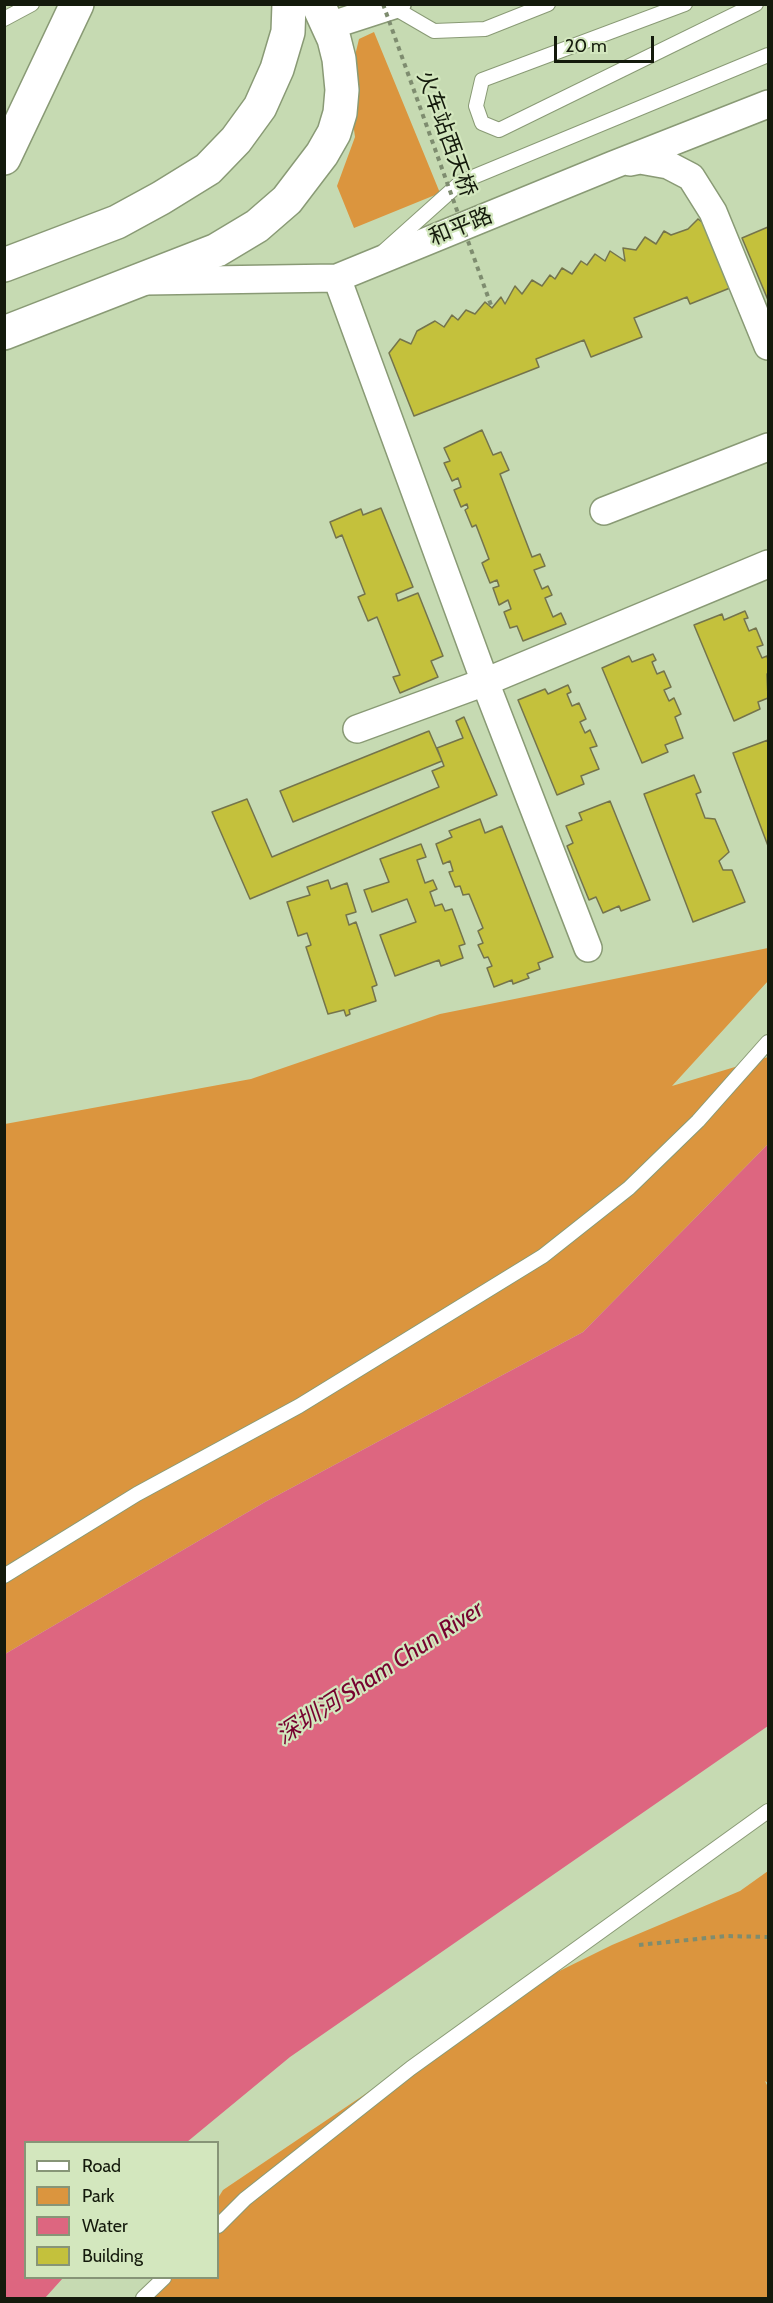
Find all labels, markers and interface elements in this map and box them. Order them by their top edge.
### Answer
scale bar [557,24,658,62]
text: 20 m [565,35,607,57]
street label: 火车站西天桥 [411,67,481,201]
street label: 和平路 [425,202,497,252]
water label: 深圳河 Sham Chun River [271,1595,489,1751]
legend [24,2141,219,2279]
text: Road [82,2155,121,2177]
text: Park [82,2185,114,2207]
text: Water [82,2215,128,2237]
text: Building [82,2245,143,2267]

